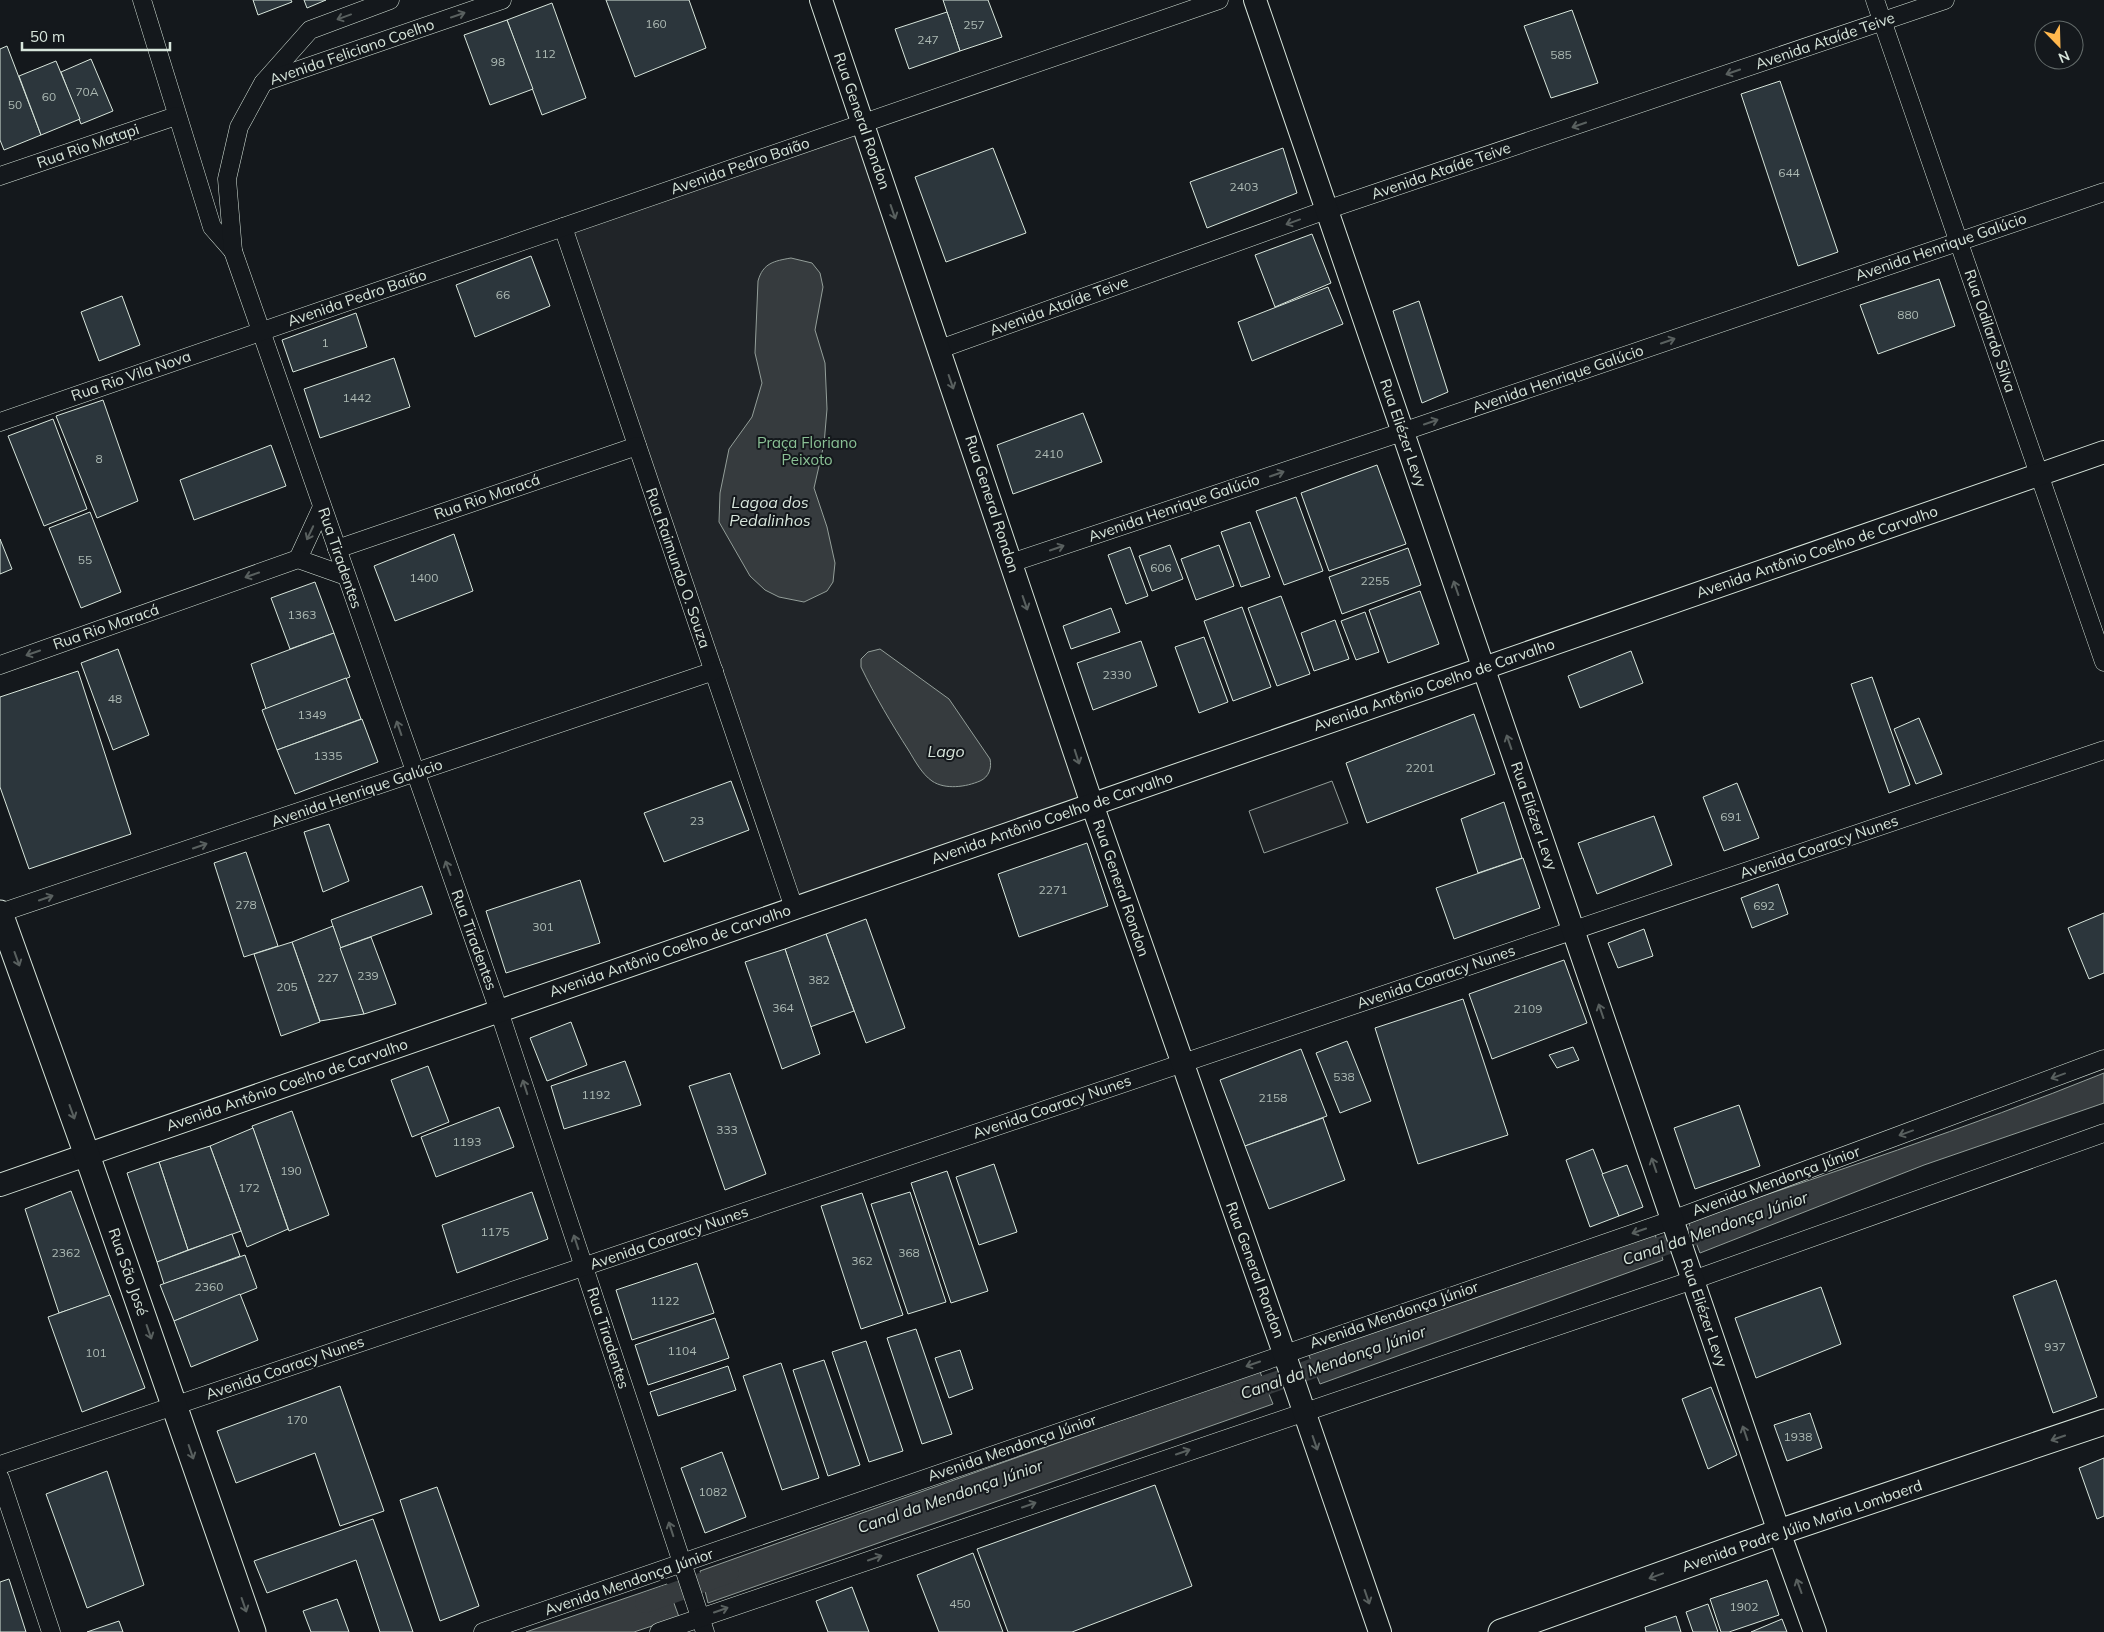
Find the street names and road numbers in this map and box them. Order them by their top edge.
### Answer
street label: Avenida Ataíde Teive [1753,8,1897,73]
street label: Avenida Feliciano Coelho [267,14,437,89]
street label: Rua General Rondon [830,50,895,192]
street label: Rua Rio Matapi [34,119,142,172]
street label: Avenida Pedro Baião [668,133,812,198]
street label: Avenida Ataíde Teive [1369,138,1513,203]
street label: Avenida Henrique Galúcio [1853,208,2029,285]
street label: Avenida Pedro Baião [285,265,429,330]
street label: Rua Odilardo Silva [1961,267,2020,395]
street label: Avenida Ataíde Teive [987,272,1131,339]
street label: Avenida Henrique Galúcio [1470,340,1646,417]
street label: Rua Rio Vila Nova [68,346,193,405]
street label: Rua Eliézer Levy [1376,376,1431,490]
street label: Rua General Rondon [961,433,1024,575]
street label: Rua Rio Maracá [431,469,542,524]
street label: Avenida Henrique Galúcio [1086,469,1262,546]
street label: Rua Raimundo O. Souza [642,485,715,651]
street label: Avenida Antônio Coelho de Carvalho [1694,501,1940,602]
street label: Rua Tiradentes [314,505,367,611]
street label: Rua Rio Maracá [50,599,161,654]
street label: Avenida Antônio Coelho de Carvalho [1311,634,1557,735]
street label: Avenida Henrique Galúcio [269,754,445,831]
street label: Rua Eliézer Levy [1507,759,1562,873]
street label: Avenida Antônio Coelho de Carvalho [929,767,1175,868]
street label: Avenida Coaracy Nunes [1737,810,1901,883]
street label: Rua General Rondon [1089,817,1154,959]
street label: Rua Tiradentes [447,887,501,993]
street label: Avenida Antônio Coelho de Carvalho [547,900,793,1001]
street label: Avenida Coaracy Nunes [1354,940,1518,1013]
street label: Avenida Antônio Coelho de Carvalho [164,1034,410,1135]
street label: Avenida Coaracy Nunes [970,1070,1134,1143]
street label: Avenida Mendonça Júnior [1689,1141,1863,1220]
street label: Rua General Rondon [1222,1199,1289,1341]
street label: Avenida Coaracy Nunes [587,1201,751,1274]
street label: Rua São José [105,1225,152,1318]
street label: Rua Eliézer Levy [1677,1256,1732,1370]
street label: Avenida Mendonça Júnior [1307,1276,1481,1352]
street label: Rua Tiradentes [583,1285,634,1391]
street label: Avenida Coaracy Nunes [203,1331,367,1404]
street label: Avenida Mendonça Júnior [925,1409,1099,1485]
street label: Avenida Padre Júlio Maria Lombaerd [1679,1475,1925,1576]
street label: Avenida Mendonça Júnior [542,1543,716,1619]

